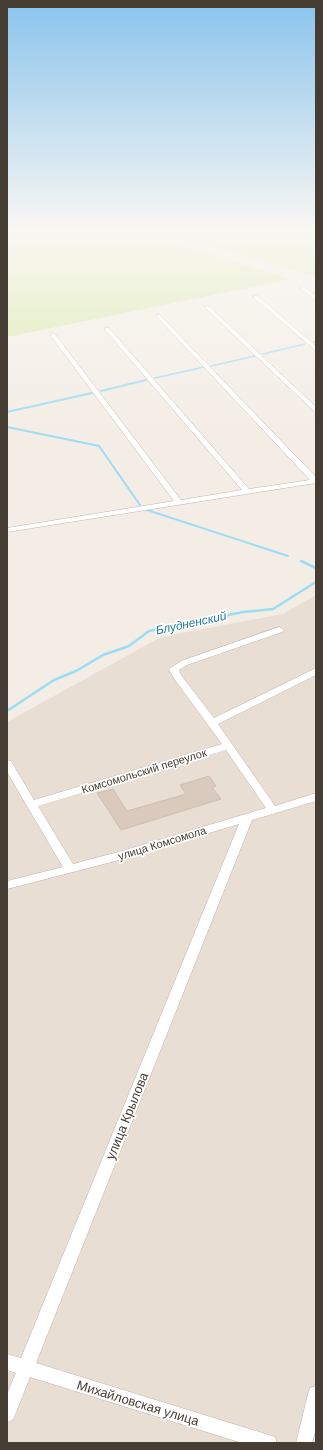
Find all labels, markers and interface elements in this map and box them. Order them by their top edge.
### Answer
water label: Блудненский [154,609,228,637]
street label: Комсомольский переулок [80,746,208,796]
street label: улица Комсомола [117,824,208,862]
street label: улица Крылова [103,1070,152,1162]
street label: Михайловская улица [75,1377,202,1429]

